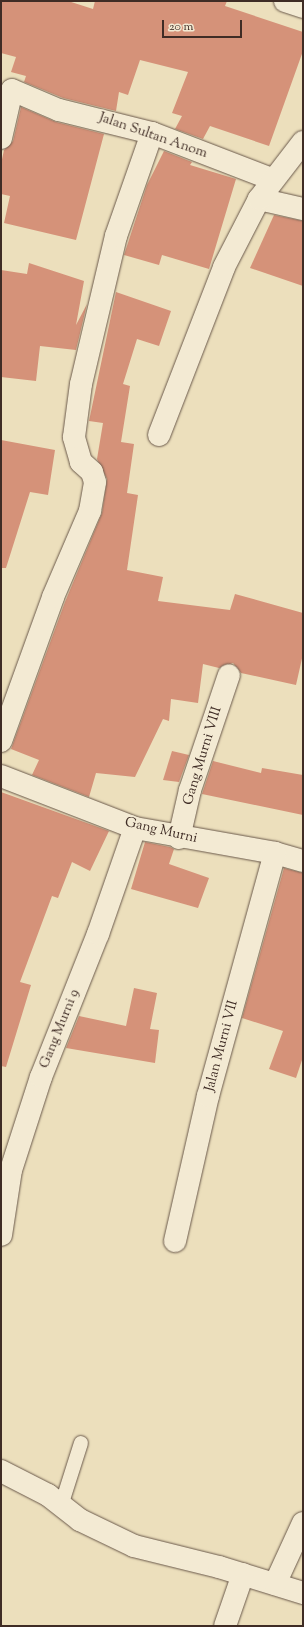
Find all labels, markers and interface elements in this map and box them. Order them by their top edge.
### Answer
scale bar [164,12,244,38]
text: 20 m [169,18,193,36]
street label: Jalan Sultan Anom [97,110,209,162]
street label: Gang Murni VIII [180,705,226,807]
street label: Gang Murni [123,814,199,848]
street label: Gang Murni 9 [37,987,83,1071]
street label: Jalan Murni VII [202,999,242,1093]

